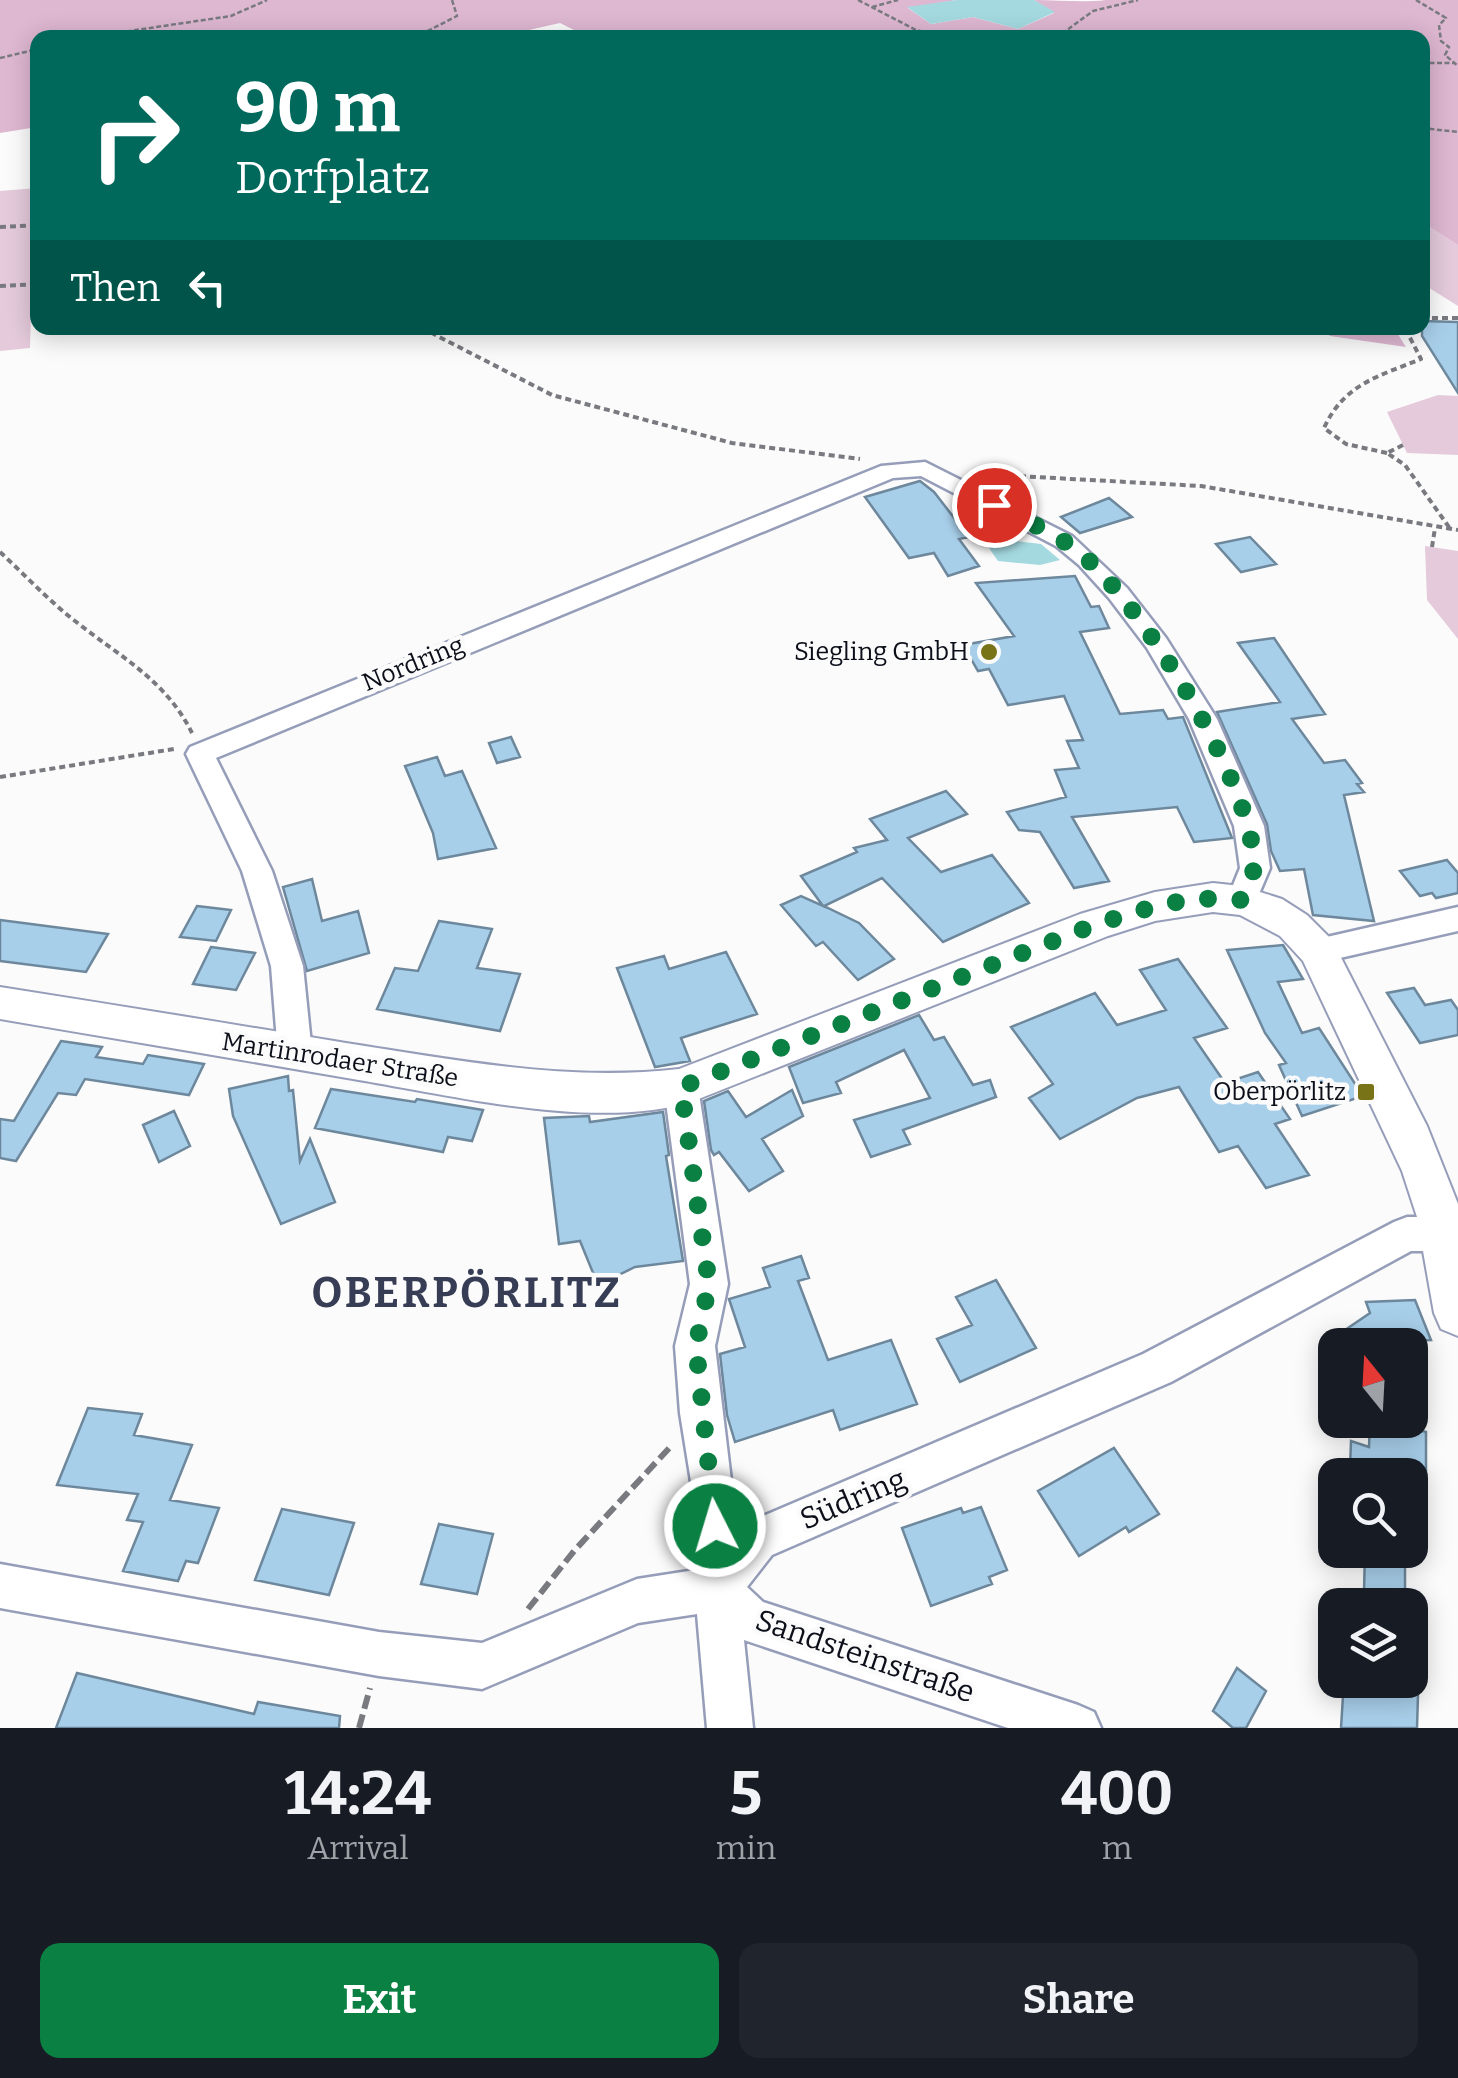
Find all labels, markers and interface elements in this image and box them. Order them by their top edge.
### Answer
text: 90 m [235,66,400,150]
icon: right [70,70,200,200]
text: Dorfplatz [235,151,430,205]
icon: left [180,260,235,315]
text: Then [70,265,160,311]
pin [952,463,1037,548]
icon: arrive [967,478,1022,533]
street label: Nordring [358,630,468,698]
place label: Siegling GmbH [794,637,969,667]
marker: Siegling GmbH [978,641,1000,663]
street label: Martinrodaer Straße [220,1026,460,1094]
place label: Oberpörlitz [1213,1077,1346,1107]
marker: Oberpörlitz [1355,1081,1377,1103]
district label: OBERPÖRLITZ [312,1268,622,1318]
north arrow [1318,1328,1428,1438]
map controls [1318,1328,1428,1698]
button: search [1318,1458,1428,1568]
street label: Südring [795,1461,911,1537]
position arrow [663,1474,767,1578]
button: layers [1318,1588,1428,1698]
street label: Sandsteinstraße [751,1602,979,1710]
text: 14:24 [285,1758,431,1830]
text: 5 [730,1758,762,1830]
text: 400 [1061,1758,1173,1830]
text: Arrival [307,1829,409,1867]
text: min [716,1829,776,1867]
text: m [1102,1829,1132,1867]
button: Exit [40,1943,719,2058]
button: Share [739,1943,1418,2058]

